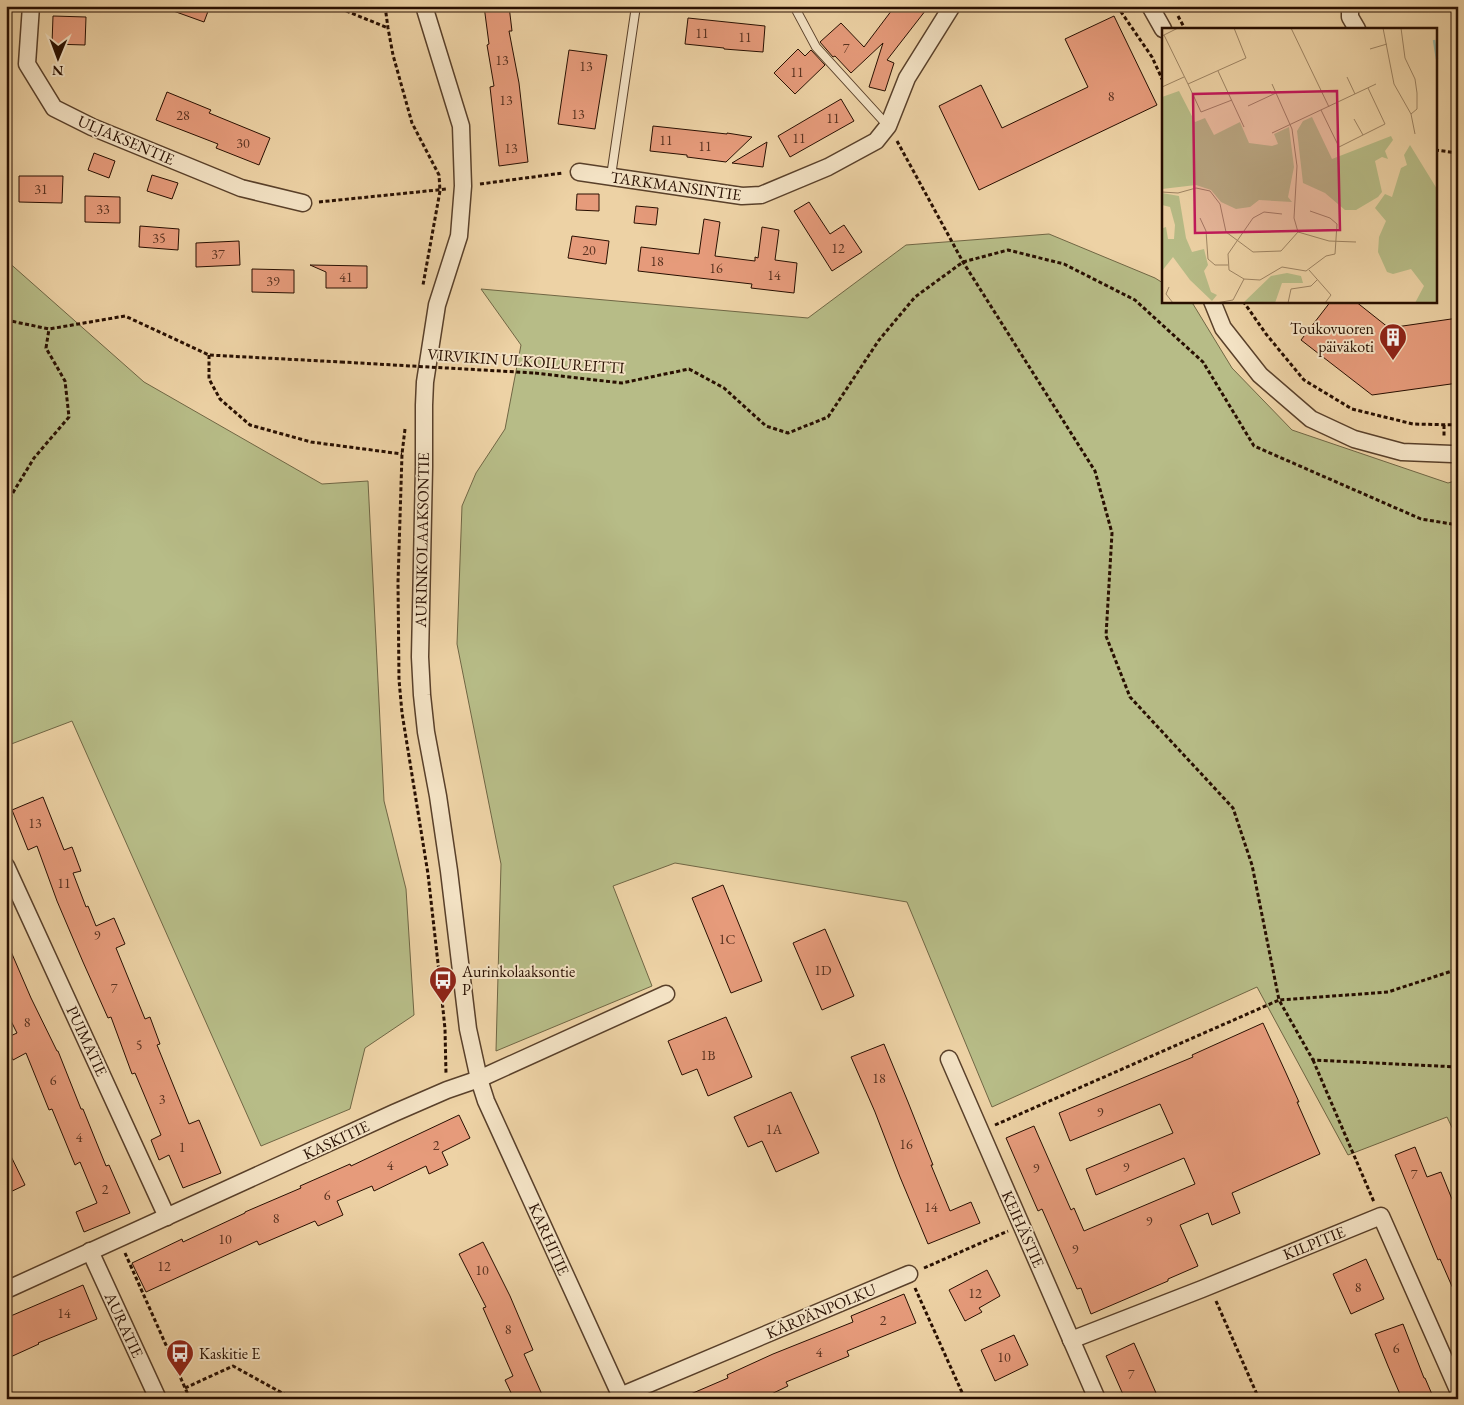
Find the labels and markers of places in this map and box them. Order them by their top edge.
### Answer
place label: Toukovuoren päiväkoti [1290,318,1375,357]
building icon: Toukovuoren päiväkoti [1378,322,1408,361]
place label: Aurinkolaaksontie P [461,961,575,1000]
bus stop icon: Aurinkolaaksontie P [428,965,458,1004]
bus stop icon: Kaskitie E [165,1338,195,1377]
place label: Kaskitie E [199,1343,260,1364]

